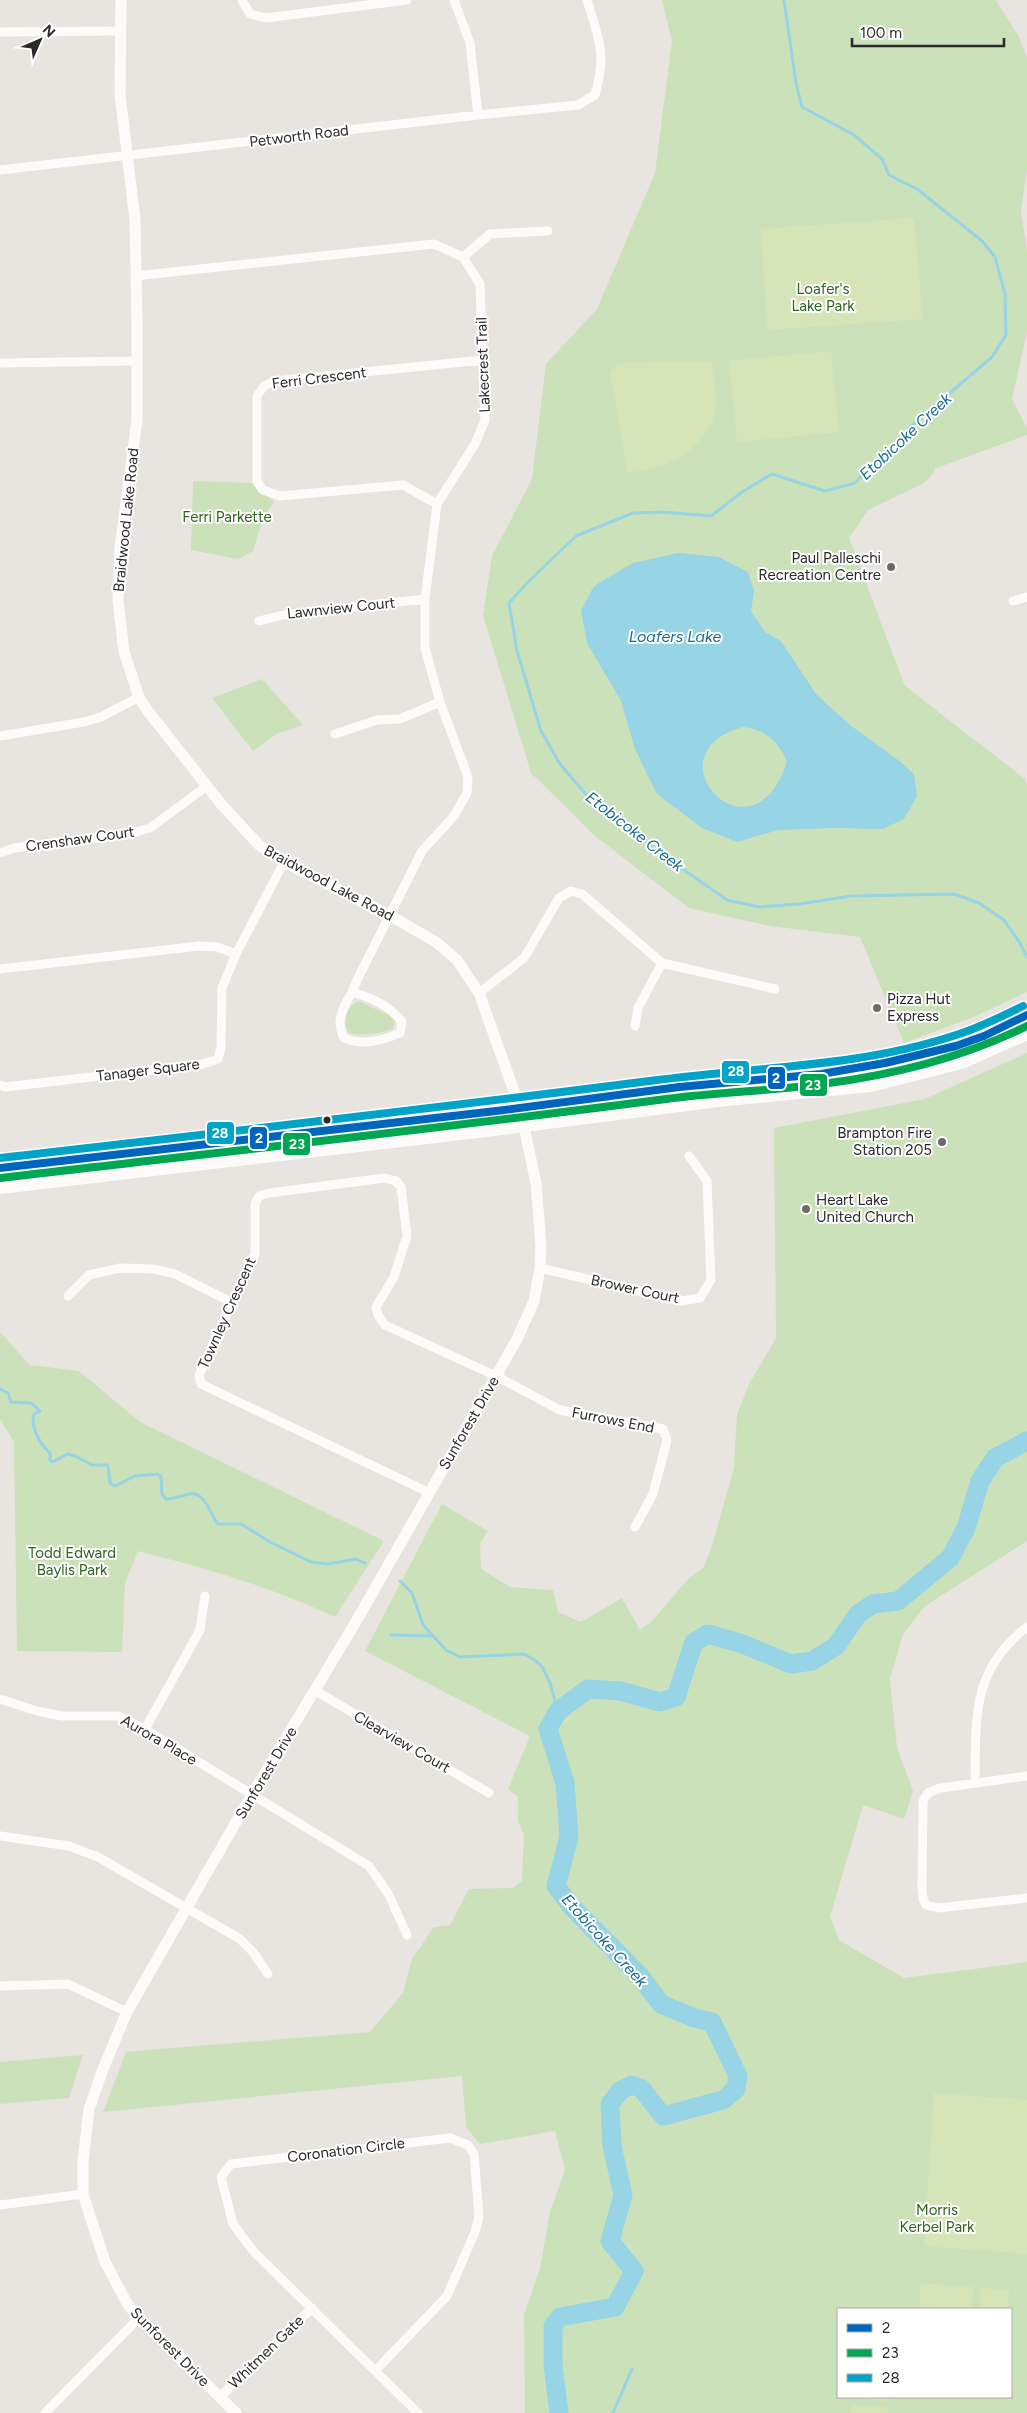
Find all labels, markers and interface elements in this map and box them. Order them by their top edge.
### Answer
north arrow [15,15,65,65]
scale bar [852,15,1004,47]
text: N [39,21,59,41]
text: 100 m [860,24,902,42]
street label: Petworth Road [248,121,350,151]
park label: Loafer's Lake Park [792,280,855,315]
street label: Lakecrest Trail [472,317,494,413]
street label: Ferri Crescent [271,363,368,393]
water label: Etobicoke Creek [855,388,956,484]
street label: Braidwood Lake Road [109,447,143,593]
park label: Ferri Parkette [182,508,272,526]
place label: Paul Palleschi Recreation Centre [758,549,881,584]
marker: Paul Palleschi Recreation Centre [885,561,897,573]
street label: Lawnview Court [286,593,396,623]
water label: Loafers Lake [629,627,722,646]
water label: Etobicoke Creek [582,787,688,876]
street label: Crenshaw Court [25,822,136,856]
street label: Braidwood Lake Road [261,841,397,925]
place label: Pizza Hut Express [887,990,951,1025]
marker: Pizza Hut Express [871,1002,883,1014]
street label: Tanager Square [95,1055,201,1085]
line badge: 28 [721,1060,750,1084]
text: 28 [728,1063,744,1080]
line badge: 2 [767,1066,786,1090]
text: 2 [772,1070,780,1087]
line badge: 23 [799,1073,828,1097]
text: 23 [805,1077,821,1094]
unlabelled marker [322,1115,332,1125]
line badge: 28 [206,1121,235,1145]
place label: Brampton Fire Station 205 [837,1124,932,1159]
text: 28 [212,1125,228,1142]
line badge: 2 [249,1126,268,1150]
text: 2 [255,1130,263,1147]
line badge: 23 [282,1132,311,1156]
text: 23 [289,1136,305,1153]
marker: Brampton Fire Station 205 [936,1136,948,1148]
place label: Heart Lake United Church [816,1191,914,1226]
marker: Heart Lake United Church [800,1203,812,1215]
street label: Townley Crescent [194,1254,260,1372]
street label: Brower Court [589,1271,681,1307]
street label: Sunforest Drive [435,1373,503,1473]
street label: Furrows End [570,1403,656,1437]
park label: Todd Edward Baylis Park [28,1544,116,1579]
street label: Clearview Court [351,1707,454,1777]
street label: Aurora Place [118,1711,200,1769]
street label: Sunforest Drive [231,1724,301,1822]
water label: Etobicoke Creek [558,1890,652,1992]
street label: Coronation Circle [286,2134,406,2166]
park label: Morris Kerbel Park [900,2201,975,2236]
street label: Sunforest Drive [127,2304,213,2390]
legend [837,2308,1012,2398]
street label: Whitmen Gate [225,2312,307,2392]
text: 2 [882,2319,890,2337]
text: 23 [882,2344,899,2362]
text: 28 [882,2369,900,2387]

